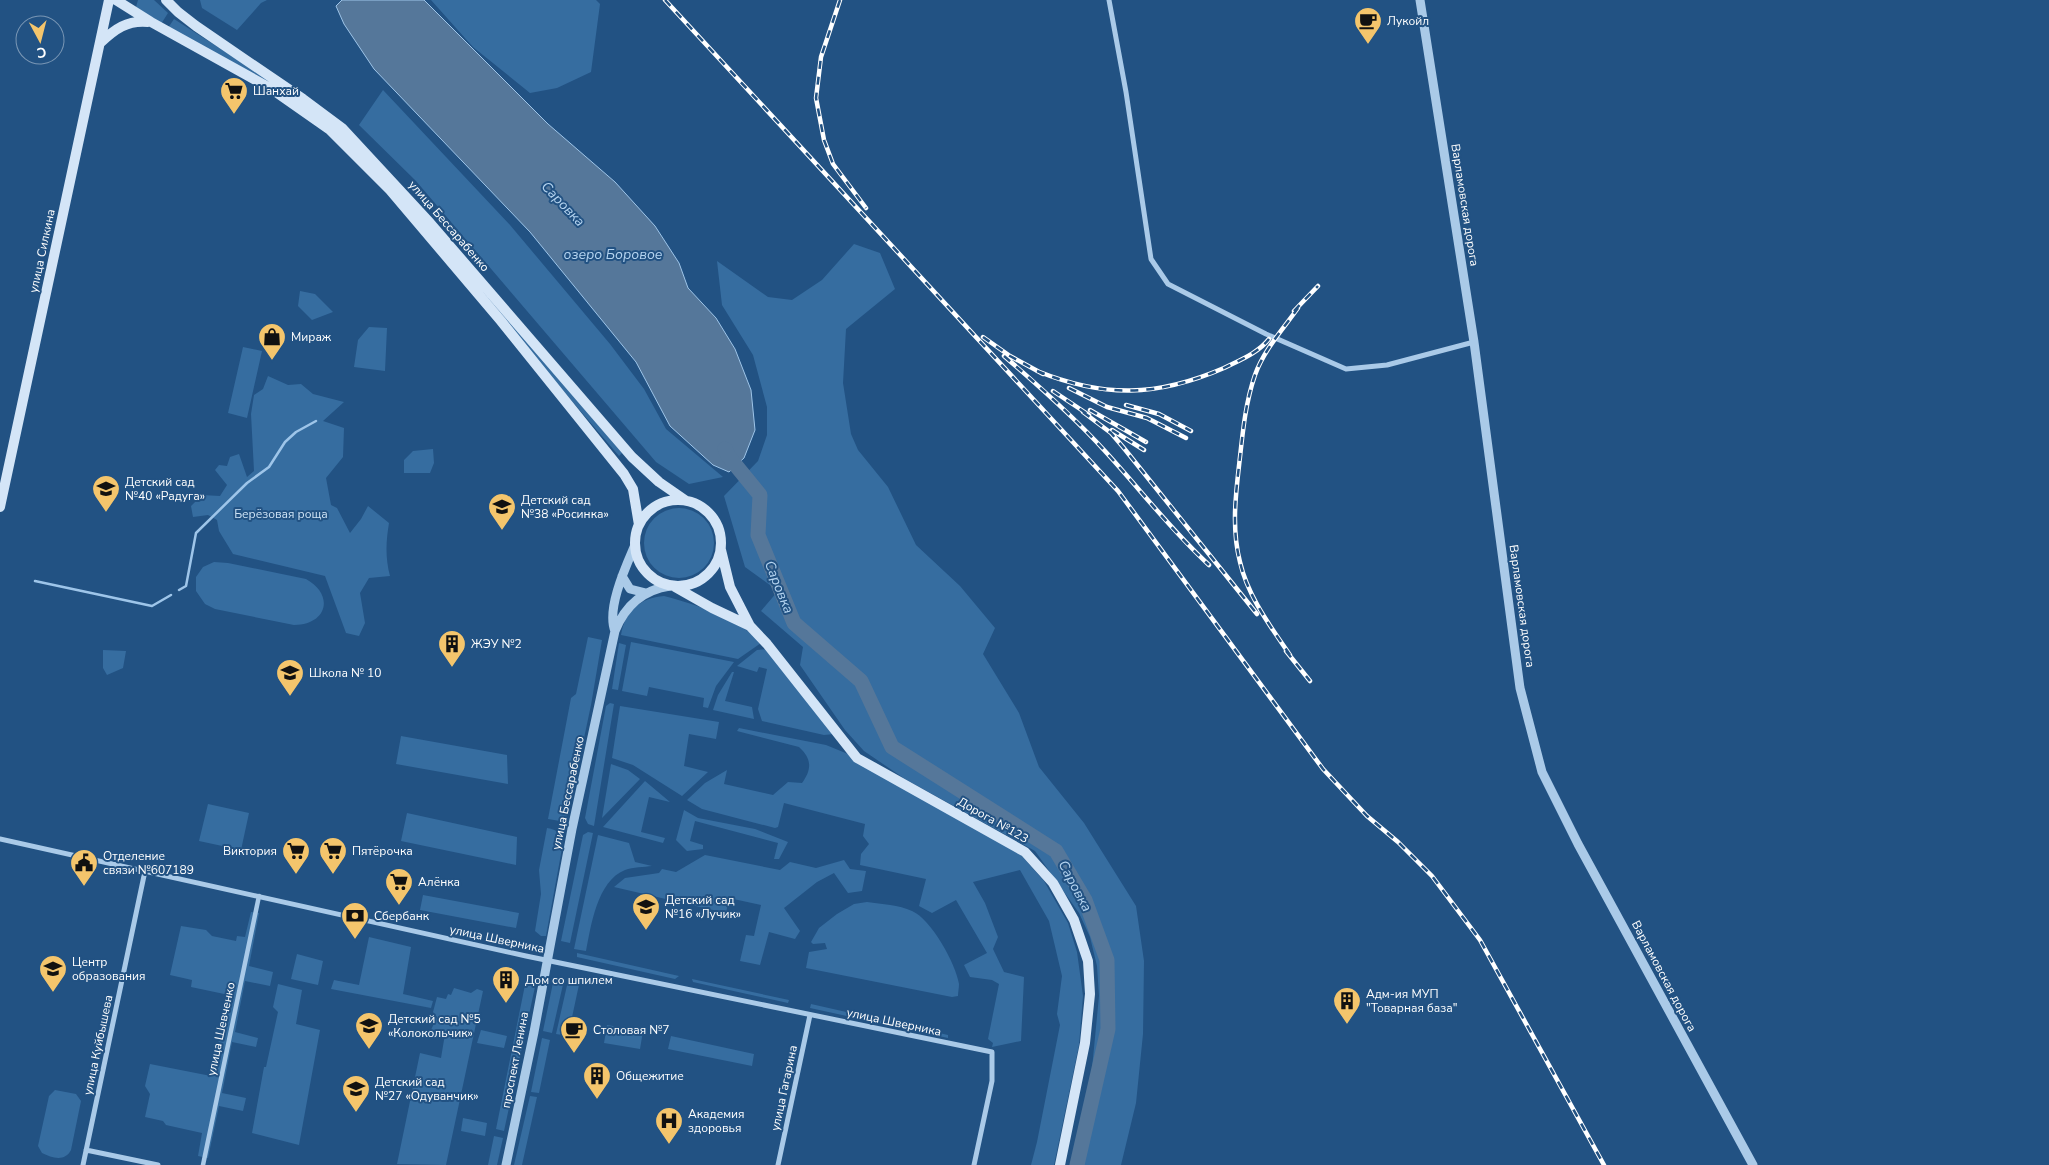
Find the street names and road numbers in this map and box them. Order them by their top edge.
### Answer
street label: Варламовская дорога [1447,143,1483,267]
street label: улица Бессарабенко [405,177,493,275]
street label: улица Силкина [25,208,59,294]
street label: Варламовская дорога [1505,544,1539,668]
street label: улица Бессарабенко [548,734,588,851]
street label: Дорога №123 [955,793,1031,847]
street label: Варламовская дорога [1628,918,1700,1034]
street label: улица Шверника [448,921,546,957]
street label: улица Шевченко [203,980,239,1077]
street label: улица Куйбышева [80,993,116,1097]
street label: улица Шверника [845,1004,943,1040]
street label: проспект Ленина [498,1010,532,1110]
street label: улица Гагарина [767,1044,801,1132]

